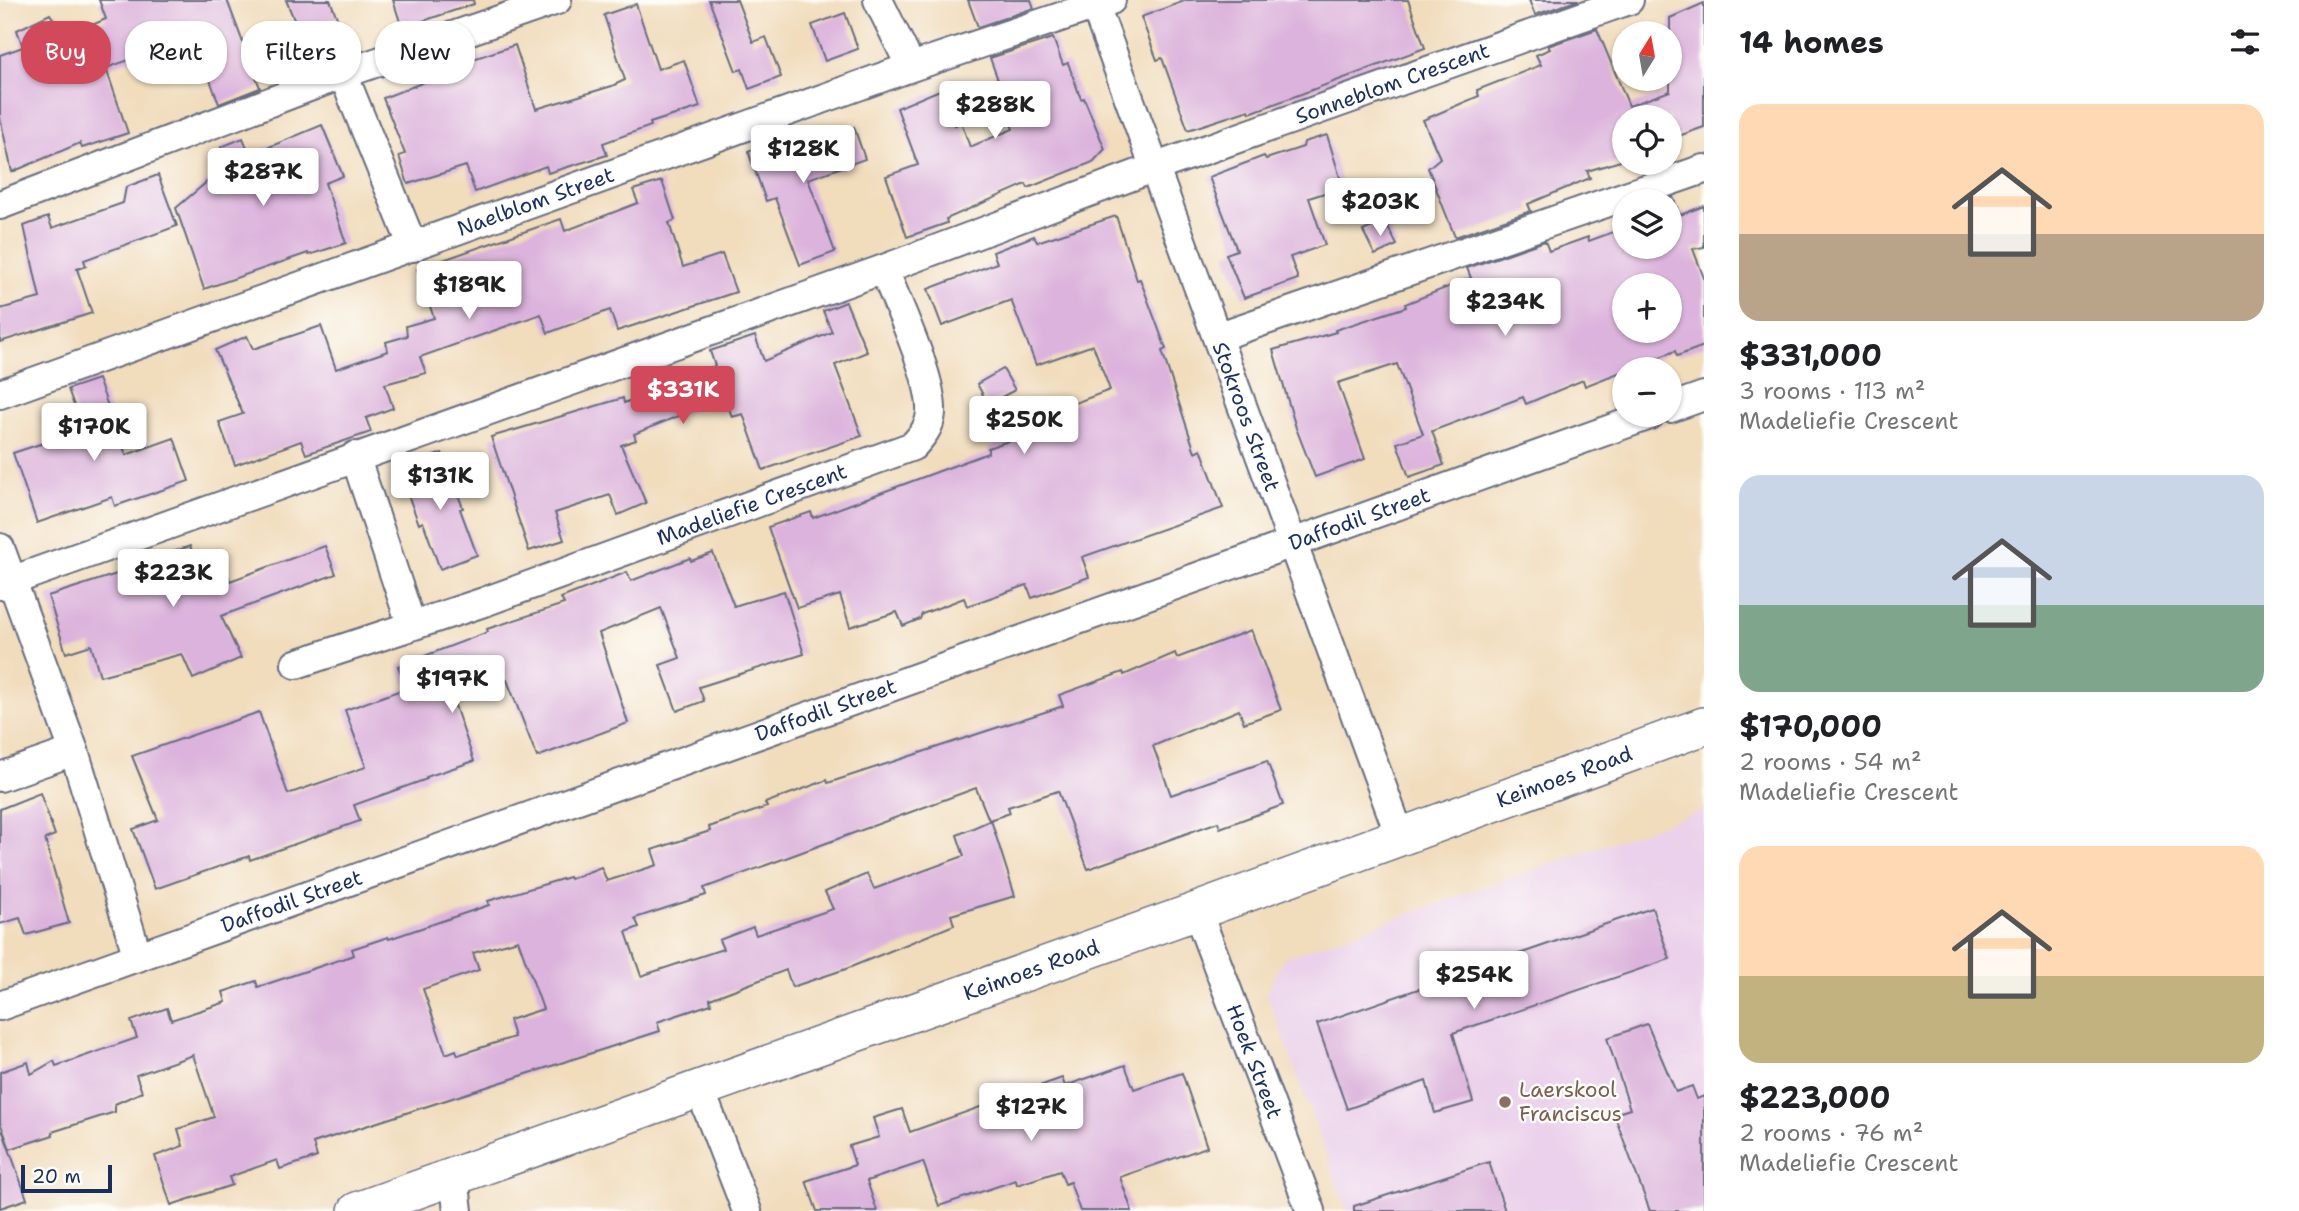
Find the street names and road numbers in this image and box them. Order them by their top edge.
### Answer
street label: Sonneblom Crescent [1292,36,1493,131]
street label: Naelblom Street [453,161,618,243]
street label: Stokroos Street [1206,338,1286,496]
street label: Madeliefie Crescent [653,457,851,552]
street label: Daffodil Street [1285,481,1434,557]
street label: Daffodil Street [751,672,900,748]
street label: Keimoes Road [1493,739,1636,815]
street label: Daffodil Street [217,863,366,940]
street label: Keimoes Road [959,933,1103,1007]
street label: Hoek Street [1220,1000,1289,1123]

